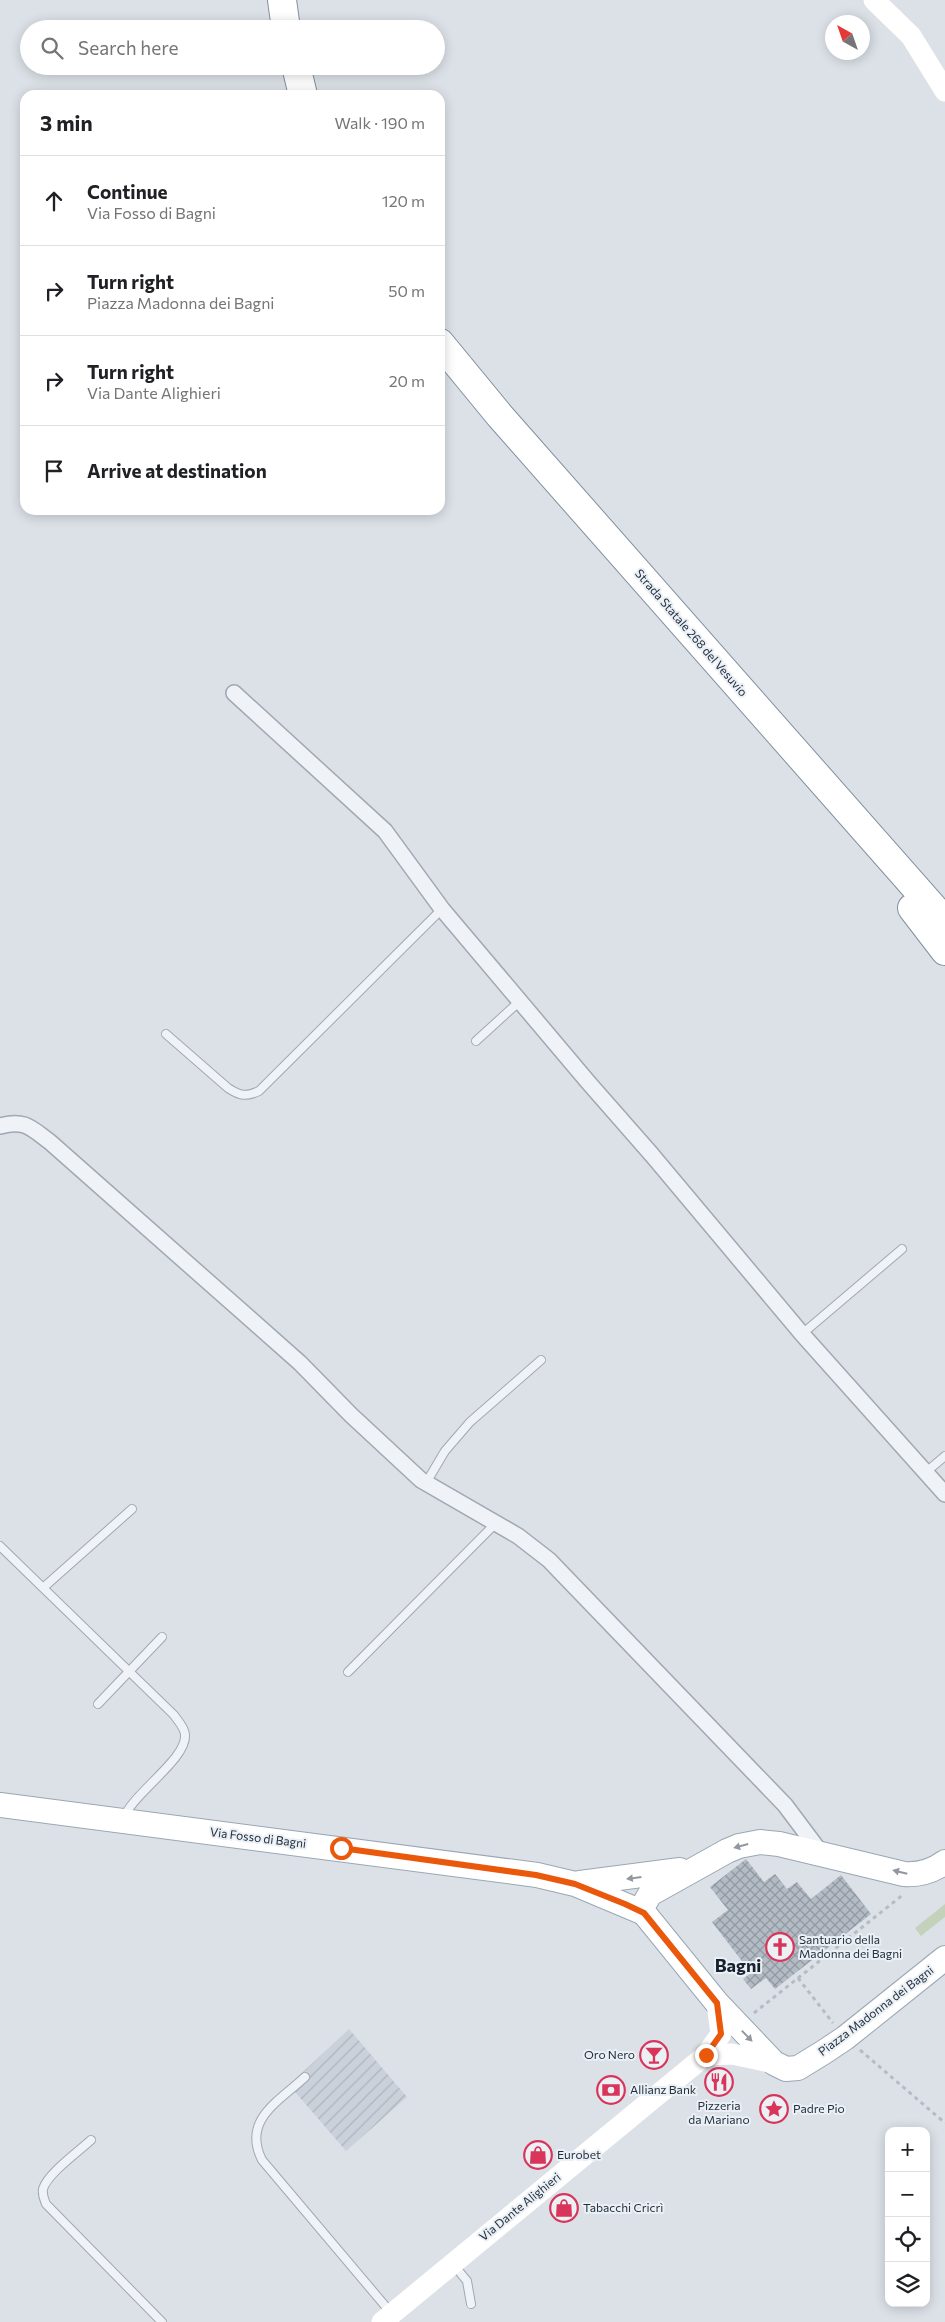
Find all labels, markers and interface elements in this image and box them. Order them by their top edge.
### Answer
north arrow [825,15,870,60]
search box [20,20,445,75]
icon: search [38,34,66,62]
text: Search here [78,36,178,59]
text: 3 min [40,110,93,135]
text: Walk · 190 m [335,113,425,132]
text: Continue [87,180,167,203]
icon: ahead [40,187,68,215]
text: 120 m [382,191,425,210]
text: Via Fosso di Bagni [87,203,216,222]
text: Turn right [87,270,174,293]
icon: right [40,277,68,305]
text: 50 m [388,281,425,300]
text: Piazza Madonna dei Bagni [87,293,274,312]
text: Turn right [87,360,174,383]
icon: right [40,367,68,395]
text: 20 m [389,371,425,390]
text: Via Dante Alighieri [87,383,221,402]
icon: arrive [40,457,68,485]
text: Arrive at destination [87,459,267,482]
street label: Strada Statale 268 del Vesuvio [633,566,751,699]
street label: Via Fosso di Bagni [209,1824,307,1850]
route start [330,1837,353,1860]
one-way arrow [734,1842,749,1850]
one-way arrow [892,1868,907,1876]
one-way arrow [625,1874,641,1882]
church icon: Santuario della Madonna dei Bagni [765,1932,795,1962]
place label: Santuario della Madonna dei Bagni [799,1932,902,1960]
district label: Bagni [715,1954,761,1976]
street label: Piazza Madonna dei Bagni [815,1962,936,2058]
one-way arrow [741,2029,753,2041]
bar icon: Oro Nero [639,2040,669,2070]
route end [695,2044,718,2067]
place label: Oro Nero [584,2047,635,2061]
restaurant icon: Pizzeria da Mariano [704,2067,734,2097]
bank icon: Allianz Bank [596,2075,626,2105]
place label: Allianz Bank [630,2082,697,2096]
place icon: Padre Pio [759,2094,789,2124]
place label: Pizzeria da Mariano [688,2098,750,2126]
place label: Padre Pio [793,2101,845,2115]
map controls [885,2127,930,2307]
button: + [885,2127,930,2172]
shop icon: Eurobet [523,2140,553,2170]
place label: Eurobet [557,2147,601,2161]
street label: Via Dante Alighieri [476,2169,563,2243]
button: − [885,2172,930,2217]
shop icon: Tabacchi Cricrì [549,2193,579,2223]
place label: Tabacchi Cricrì [583,2200,663,2214]
button: locate [885,2217,930,2262]
button: layers [885,2262,930,2307]

